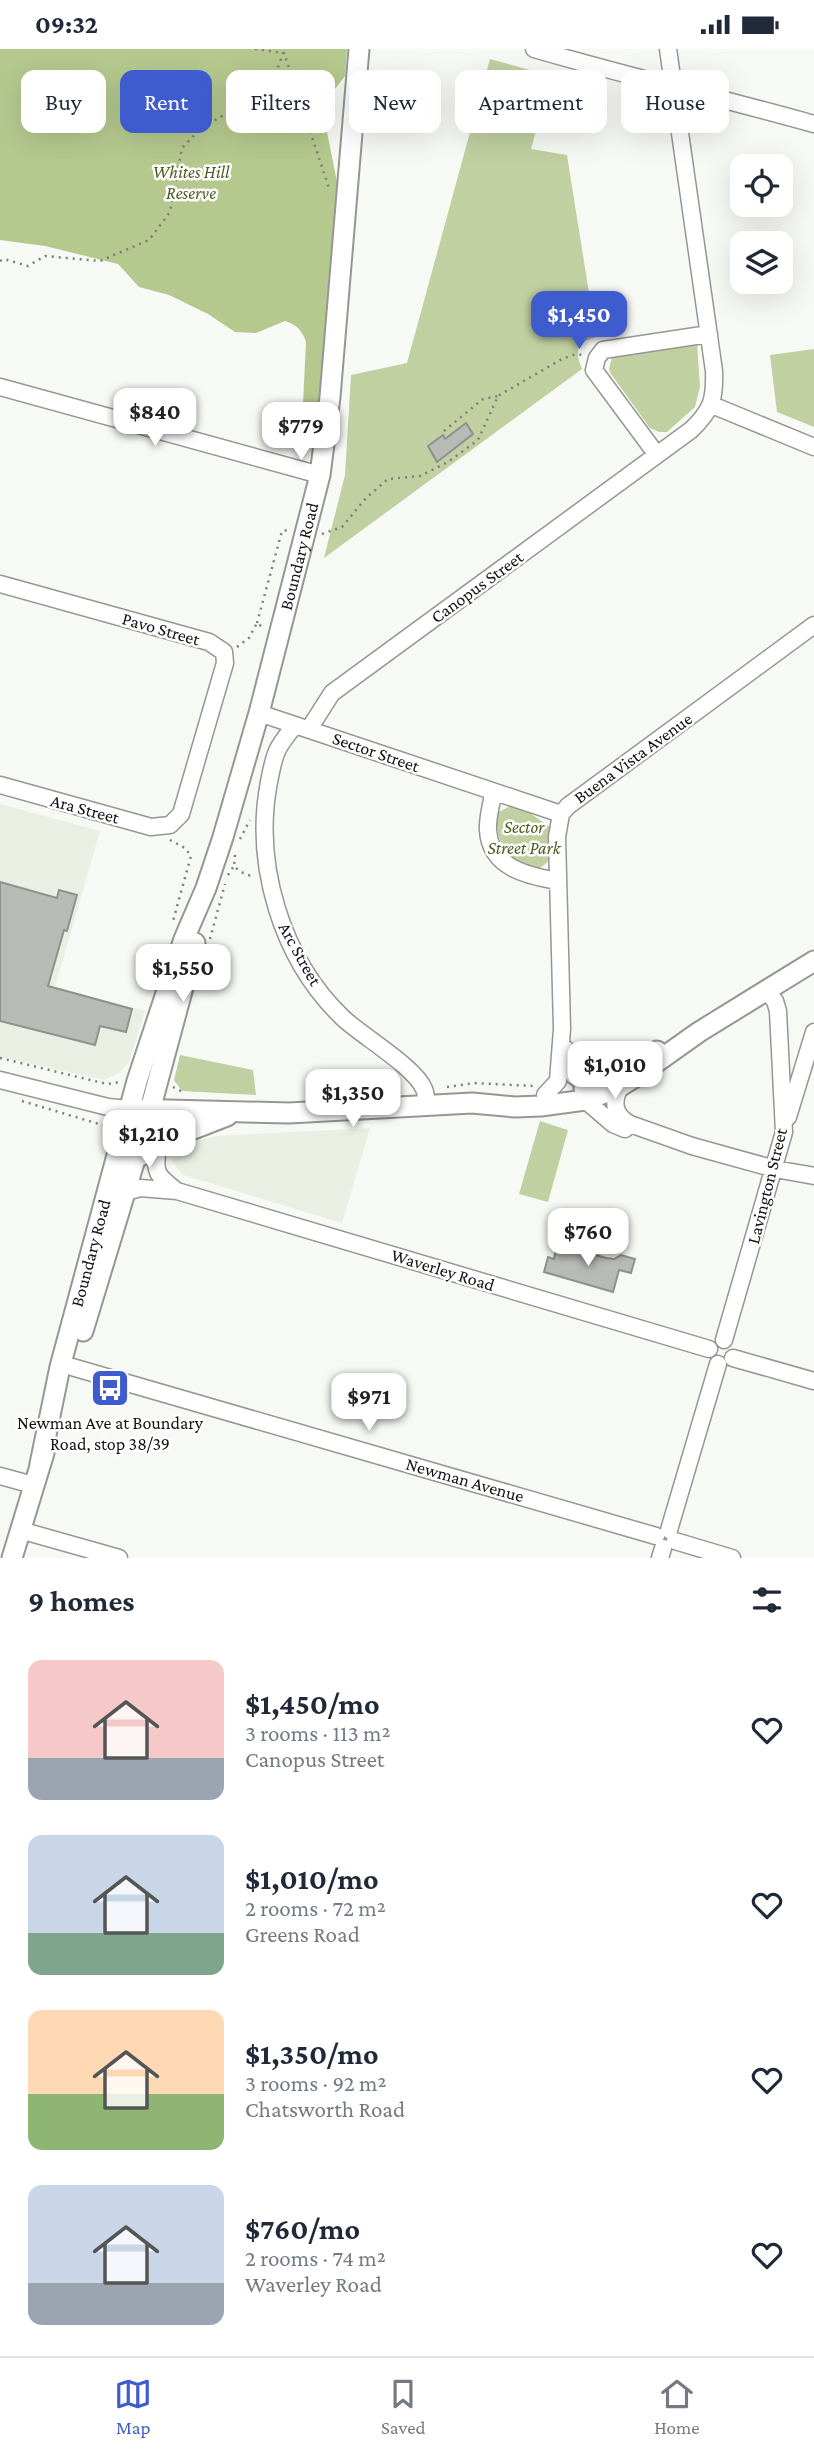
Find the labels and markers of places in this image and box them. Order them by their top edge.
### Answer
pin: $1,450 [522,292,636,351]
pin: $840 [114,389,196,448]
pin: $779 [260,403,342,462]
pin: $1,550 [126,944,240,1004]
pin: $1,010 [558,1041,672,1101]
pin: $1,350 [296,1069,410,1129]
pin: $1,210 [92,1111,206,1170]
pin: $760 [547,1209,629,1268]
bus stop icon: Newman Ave at Boundary Road, stop 38/39 [89,1367,131,1409]
pin: $971 [328,1373,410,1433]
place label: Newman Ave at Boundary Road, stop 38/39 [17,1413,204,1454]

